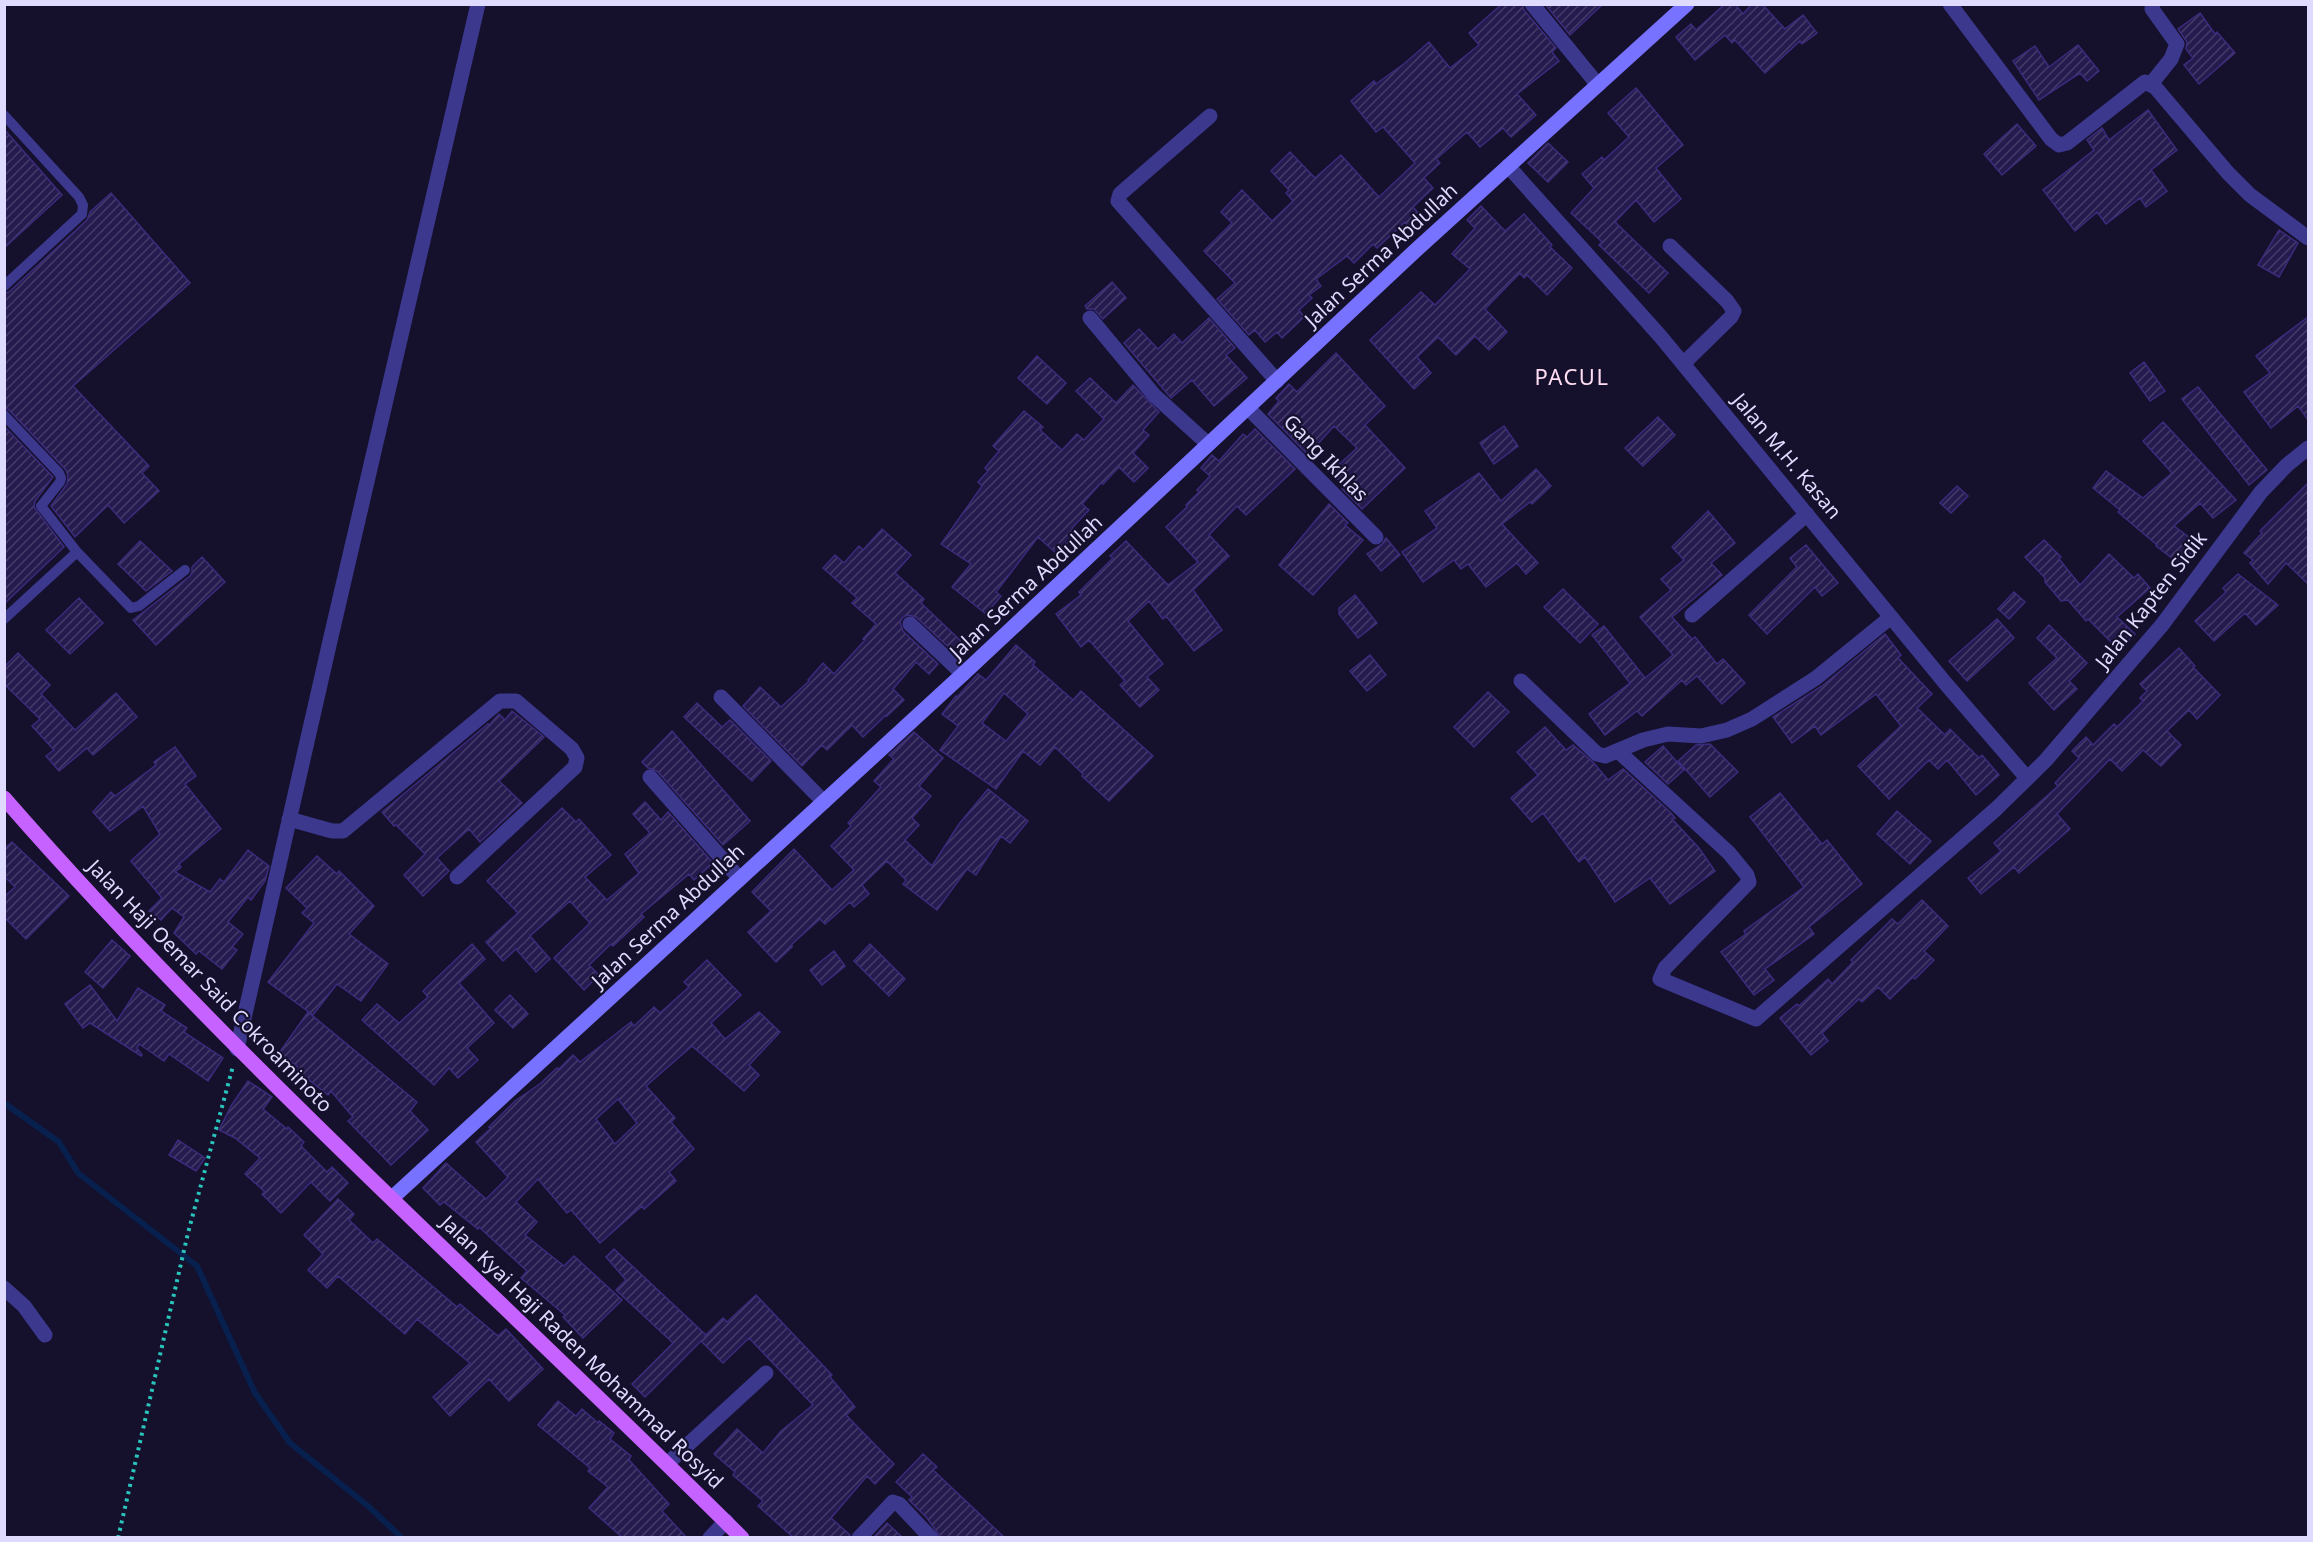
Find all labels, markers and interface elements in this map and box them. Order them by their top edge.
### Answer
street label: Jalan Serma Abdullah [1297,177,1463,334]
district label: PACUL [1535,361,1609,391]
street label: Jalan M.H. Kasan [1726,386,1848,524]
street label: Gang Ikhlas [1278,408,1375,507]
street label: Jalan Serma Abdullah [942,509,1108,666]
street label: Jalan Kapten Sidik [2087,525,2213,675]
street label: Jalan Serma Abdullah [584,838,750,995]
street label: Jalan Haji Oemar Said Cokroaminoto [81,852,339,1118]
street label: Jalan Kyai Haji Raden Mohammad Rosyid [434,1208,729,1494]

